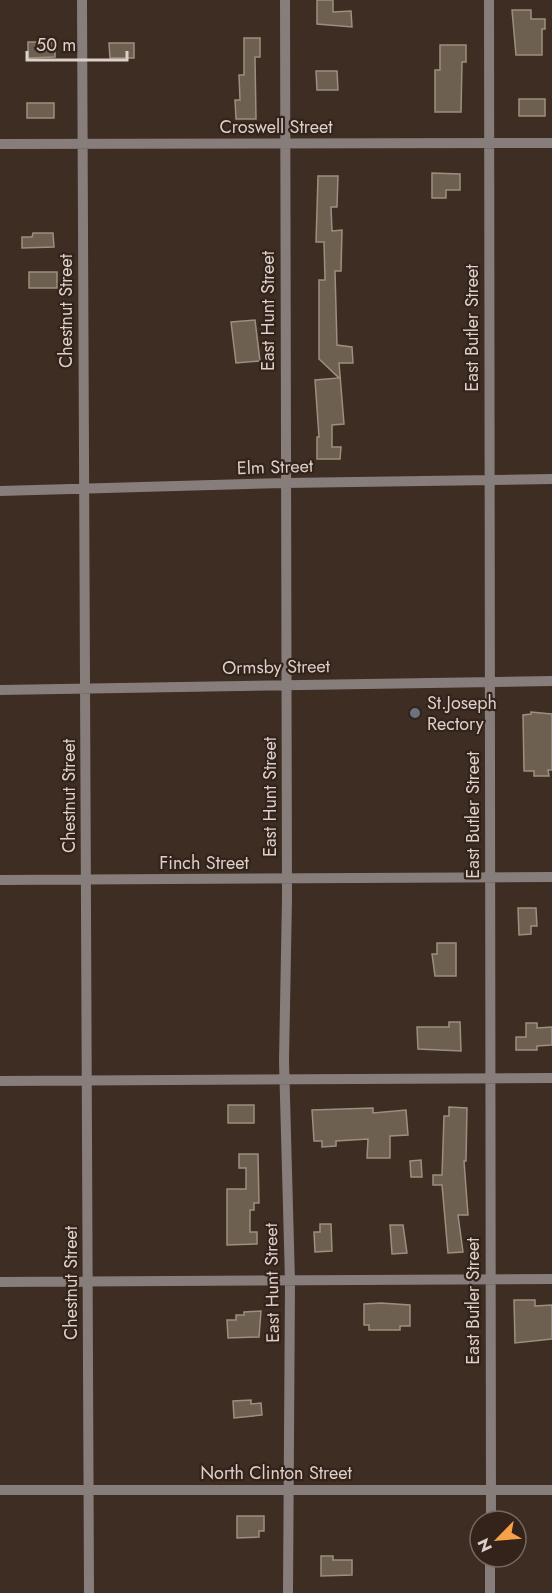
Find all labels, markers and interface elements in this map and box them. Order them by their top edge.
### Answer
scale bar [27,24,128,62]
text: 50 m [36,32,76,58]
street label: Croswell Street [219,114,333,140]
street label: East Hunt Street [255,250,281,371]
street label: Chestnut Street [53,253,79,368]
street label: East Butler Street [459,264,485,392]
street label: Elm Street [236,453,314,481]
street label: Ormsby Street [222,653,331,681]
place label: St.Joseph Rectory [427,690,497,737]
marker: St.Joseph Rectory [408,706,422,720]
street label: East Hunt Street [257,736,283,857]
street label: Chestnut Street [56,738,82,853]
street label: East Butler Street [460,751,486,879]
street label: Finch Street [159,850,249,876]
street label: East Hunt Street [258,1222,286,1343]
street label: Chestnut Street [58,1225,84,1340]
street label: East Butler Street [460,1237,486,1365]
street label: North Clinton Street [200,1460,353,1486]
north arrow [468,1509,528,1569]
text: N [472,1535,498,1556]

